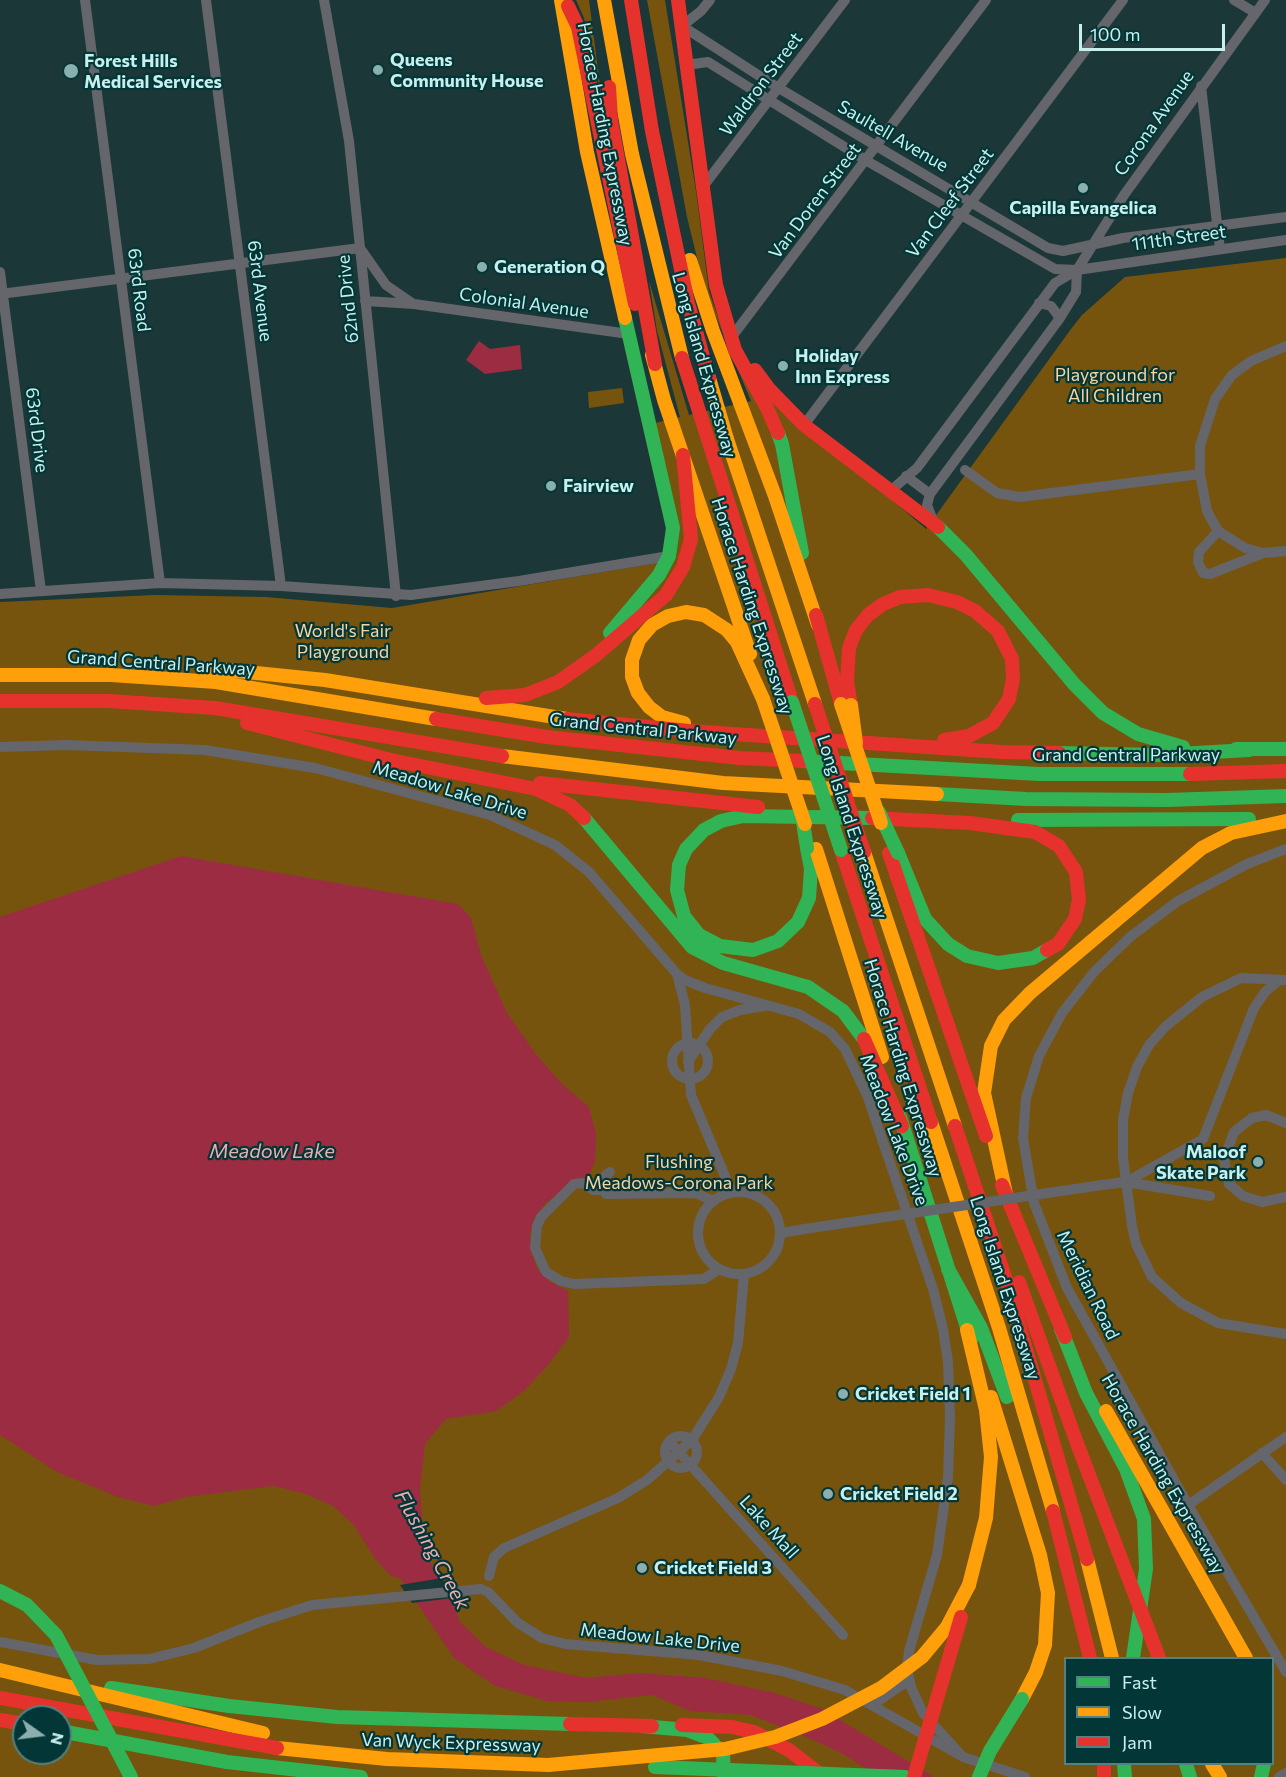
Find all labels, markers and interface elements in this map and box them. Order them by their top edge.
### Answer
scale bar [1082,12,1228,50]
street label: Horace Harding Expressway [573,21,637,247]
text: 100 m [1090,23,1140,45]
street label: Waldron Street [715,28,807,140]
place label: Queens Community House [390,49,543,92]
place label: Forest Hills Medical Services [84,50,222,92]
marker: Forest Hills Medical Services [62,62,80,80]
marker: Queens Community House [371,63,385,77]
street label: Corona Avenue [1110,66,1198,180]
street label: Saultell Avenue [834,96,952,176]
street label: Van Doren Street [764,139,866,263]
street label: Van Cleef Street [902,144,998,262]
marker: Capilla Evangelica [1076,181,1090,195]
place label: Capilla Evangelica [1009,197,1157,219]
street label: 111th Street [1130,221,1228,255]
street label: 63rd Avenue [243,239,277,343]
street label: 63rd Road [123,247,155,333]
street label: 62nd Drive [333,254,363,344]
place label: Generation Q [494,256,605,278]
marker: Generation Q [475,260,489,274]
street label: Long Island Expressway [667,270,741,460]
street label: Colonial Avenue [458,283,590,323]
place label: Holiday Inn Express [795,345,890,388]
marker: Holiday Inn Express [776,359,790,373]
park label: Playground for All Children [1055,364,1175,406]
street label: 63rd Drive [21,386,53,474]
place label: Fairview [563,475,634,497]
marker: Fairview [544,479,558,493]
street label: Horace Harding Expressway [707,495,797,717]
park label: World's Fair Playground [295,620,391,662]
street label: Grand Central Parkway [66,646,256,680]
street label: Grand Central Parkway [548,708,738,750]
street label: Long Island Expressway [812,732,892,922]
street label: Grand Central Parkway [1032,744,1220,766]
street label: Meadow Lake Drive [370,756,530,824]
street label: Horace Harding Expressway [859,956,947,1180]
street label: Meadow Lake Drive [855,1051,933,1209]
water label: Meadow Lake [209,1139,335,1163]
place label: Maloof Skate Park [1156,1141,1246,1184]
park label: Flushing Meadows-Corona Park [585,1151,773,1194]
marker: Maloof Skate Park [1251,1155,1265,1169]
street label: Long Island Expressway [965,1193,1045,1383]
street label: Meridian Road [1052,1227,1124,1343]
street label: Horace Harding Expressway [1097,1370,1229,1578]
place label: Cricket Field 1 [855,1383,971,1405]
marker: Cricket Field 1 [836,1387,850,1401]
place label: Cricket Field 2 [840,1483,958,1505]
water label: Flushing Creek [389,1486,475,1614]
marker: Cricket Field 2 [821,1487,835,1501]
street label: Lake Mall [735,1491,803,1563]
place label: Cricket Field 3 [654,1557,772,1579]
marker: Cricket Field 3 [635,1561,649,1575]
street label: Meadow Lake Drive [579,1619,741,1657]
legend [1064,1657,1274,1765]
text: Fast [1122,1671,1157,1693]
text: Slow [1122,1701,1162,1723]
north arrow [12,1705,72,1765]
street label: Van Wyck Expressway [361,1729,541,1757]
text: N [47,1731,69,1747]
text: Jam [1122,1731,1152,1753]

